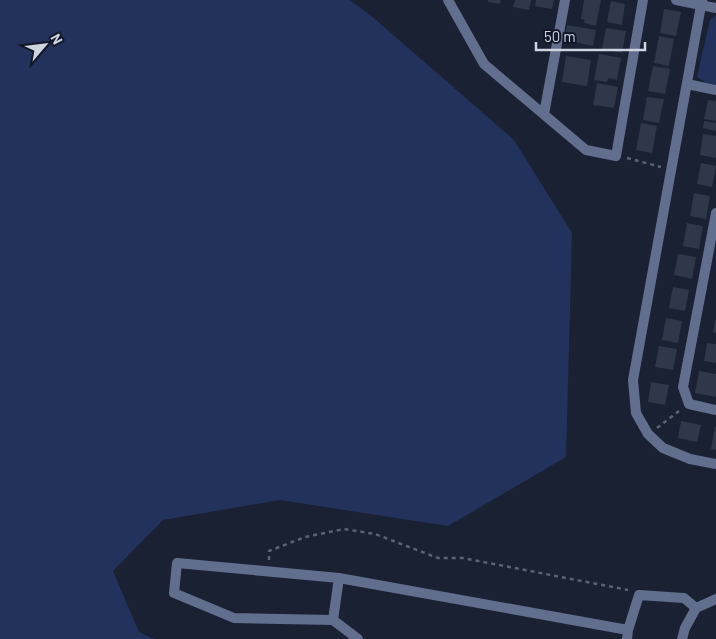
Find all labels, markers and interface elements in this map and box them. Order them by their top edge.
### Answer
north arrow [20,20,70,70]
scale bar [536,20,645,52]
text: 50 m [544,27,576,45]
text: N [47,31,67,47]

